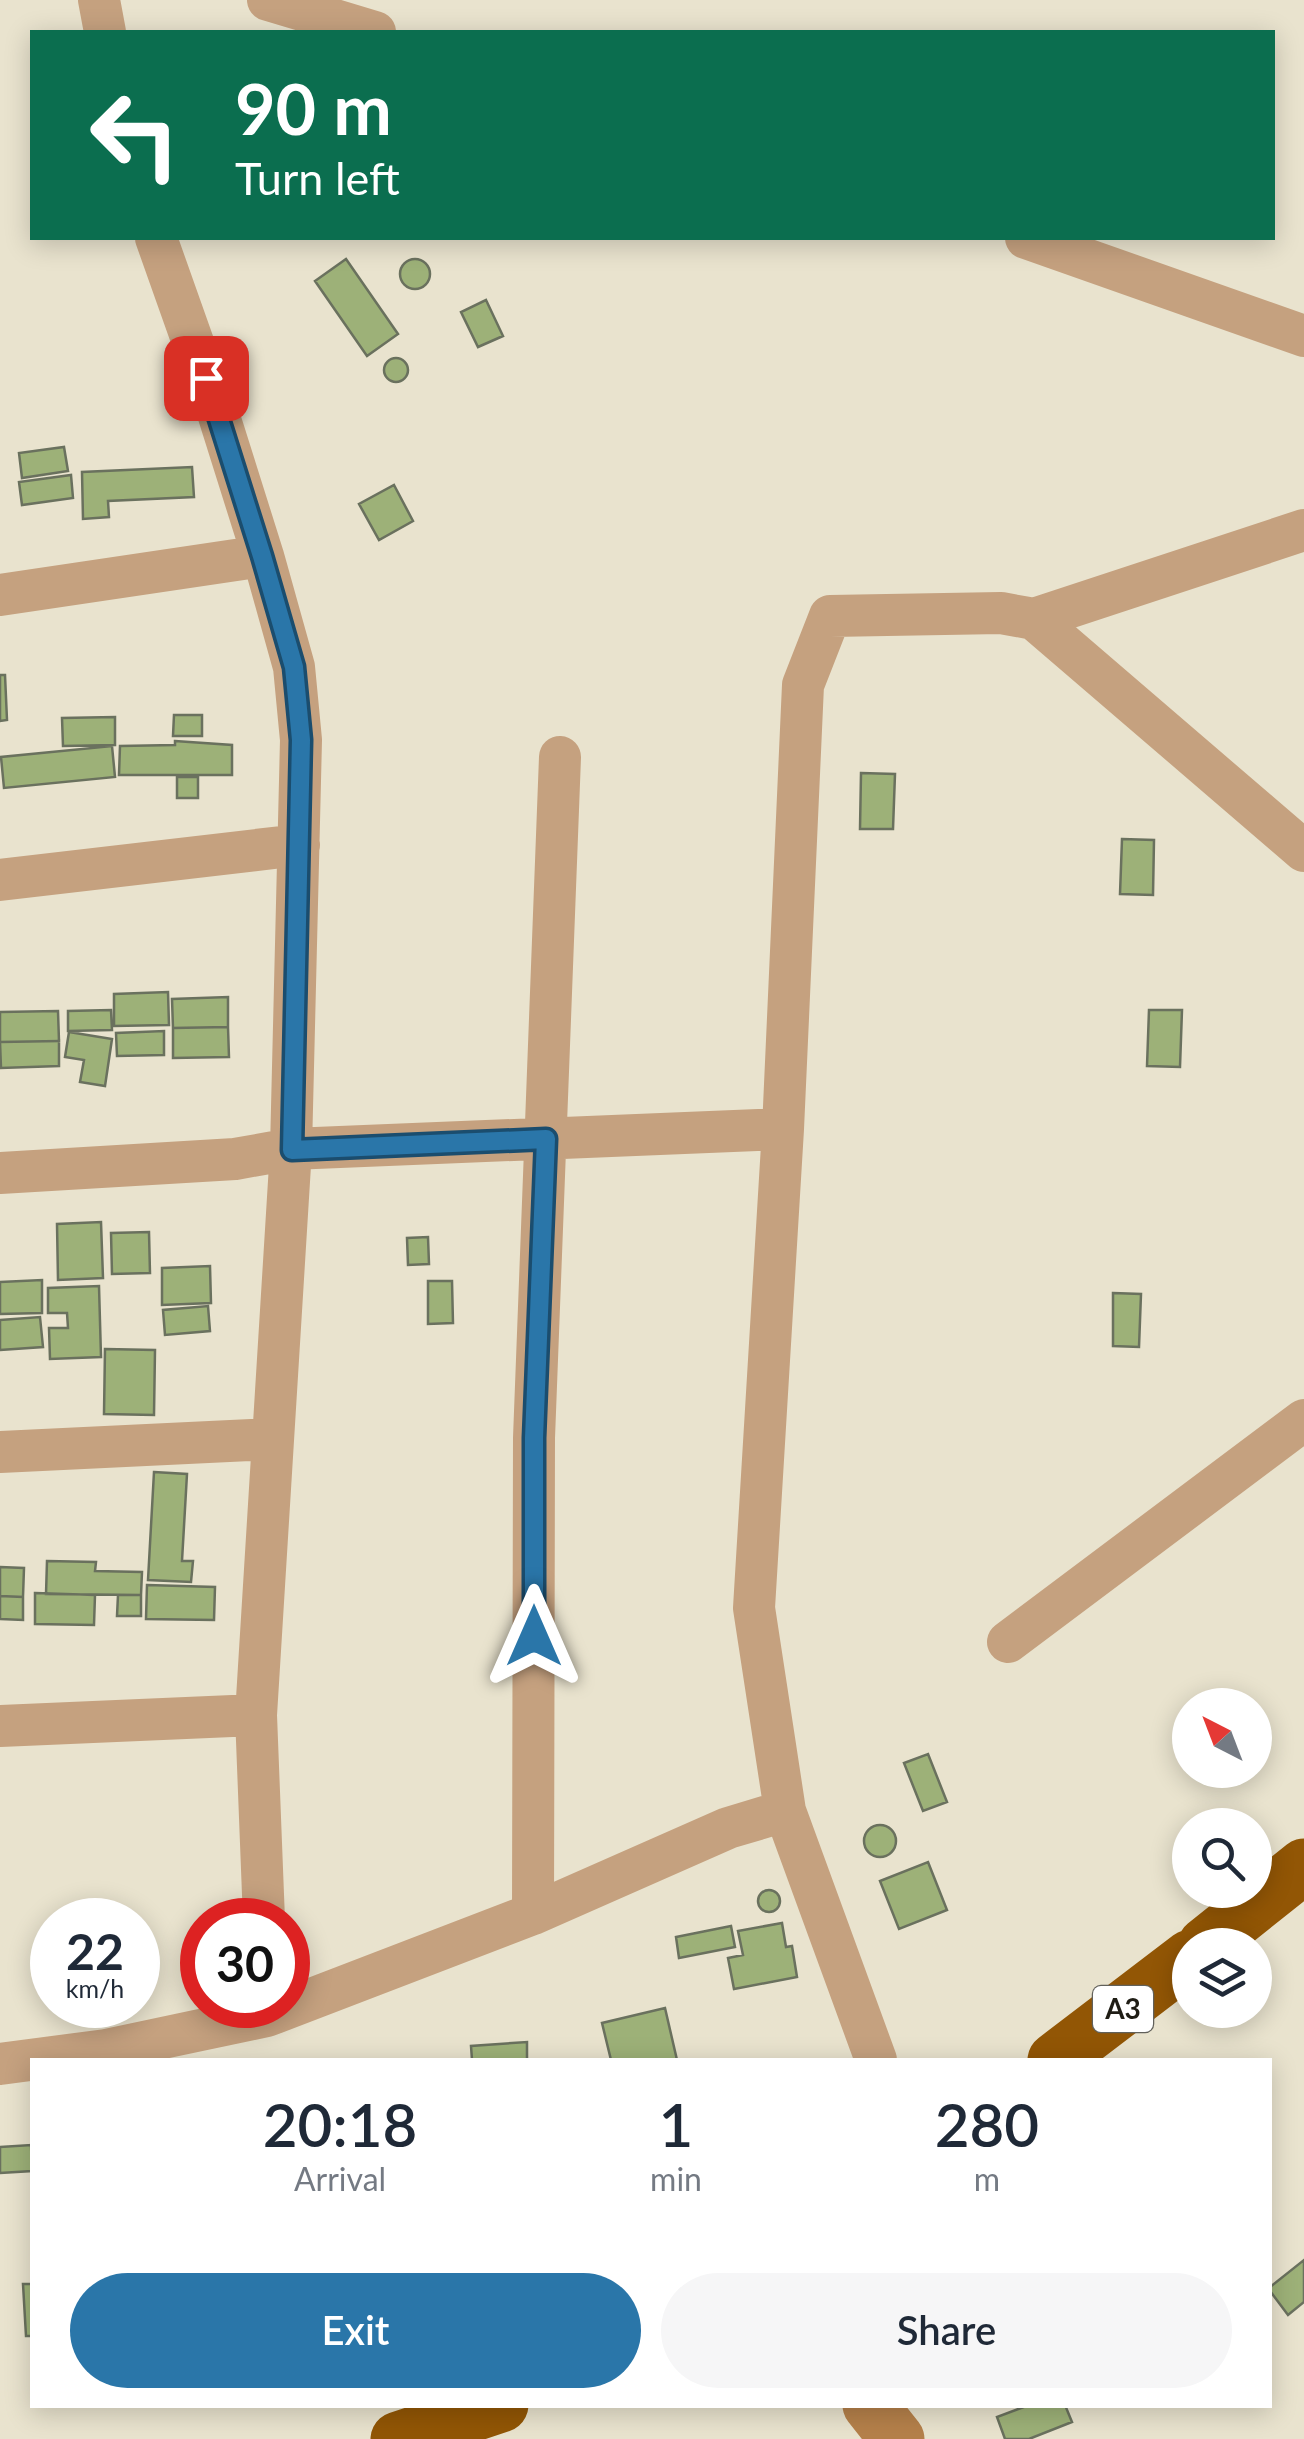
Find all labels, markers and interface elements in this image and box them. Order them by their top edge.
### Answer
text: 90 m [235,66,392,150]
icon: left [70,70,200,200]
text: Turn left [235,151,400,205]
pin [164,336,249,421]
icon: arrive [179,351,234,406]
position arrow [482,1584,586,1688]
north arrow [1172,1688,1272,1788]
map controls [1172,1688,1272,2028]
button: search [1172,1808,1272,1908]
speed limit sign: 30 [180,1898,310,2028]
text: 22 [66,1921,124,1981]
button: layers [1172,1928,1272,2028]
text: km/h [66,1973,124,2003]
road number: A3 [1093,1986,1153,2032]
text: 20:18 [263,2088,417,2160]
text: 1 [659,2088,693,2160]
text: 280 [935,2088,1039,2160]
text: Arrival [294,2159,386,2198]
text: min [650,2159,702,2198]
text: m [974,2159,1000,2198]
button: Exit [70,2273,641,2388]
button: Share [661,2273,1232,2388]

